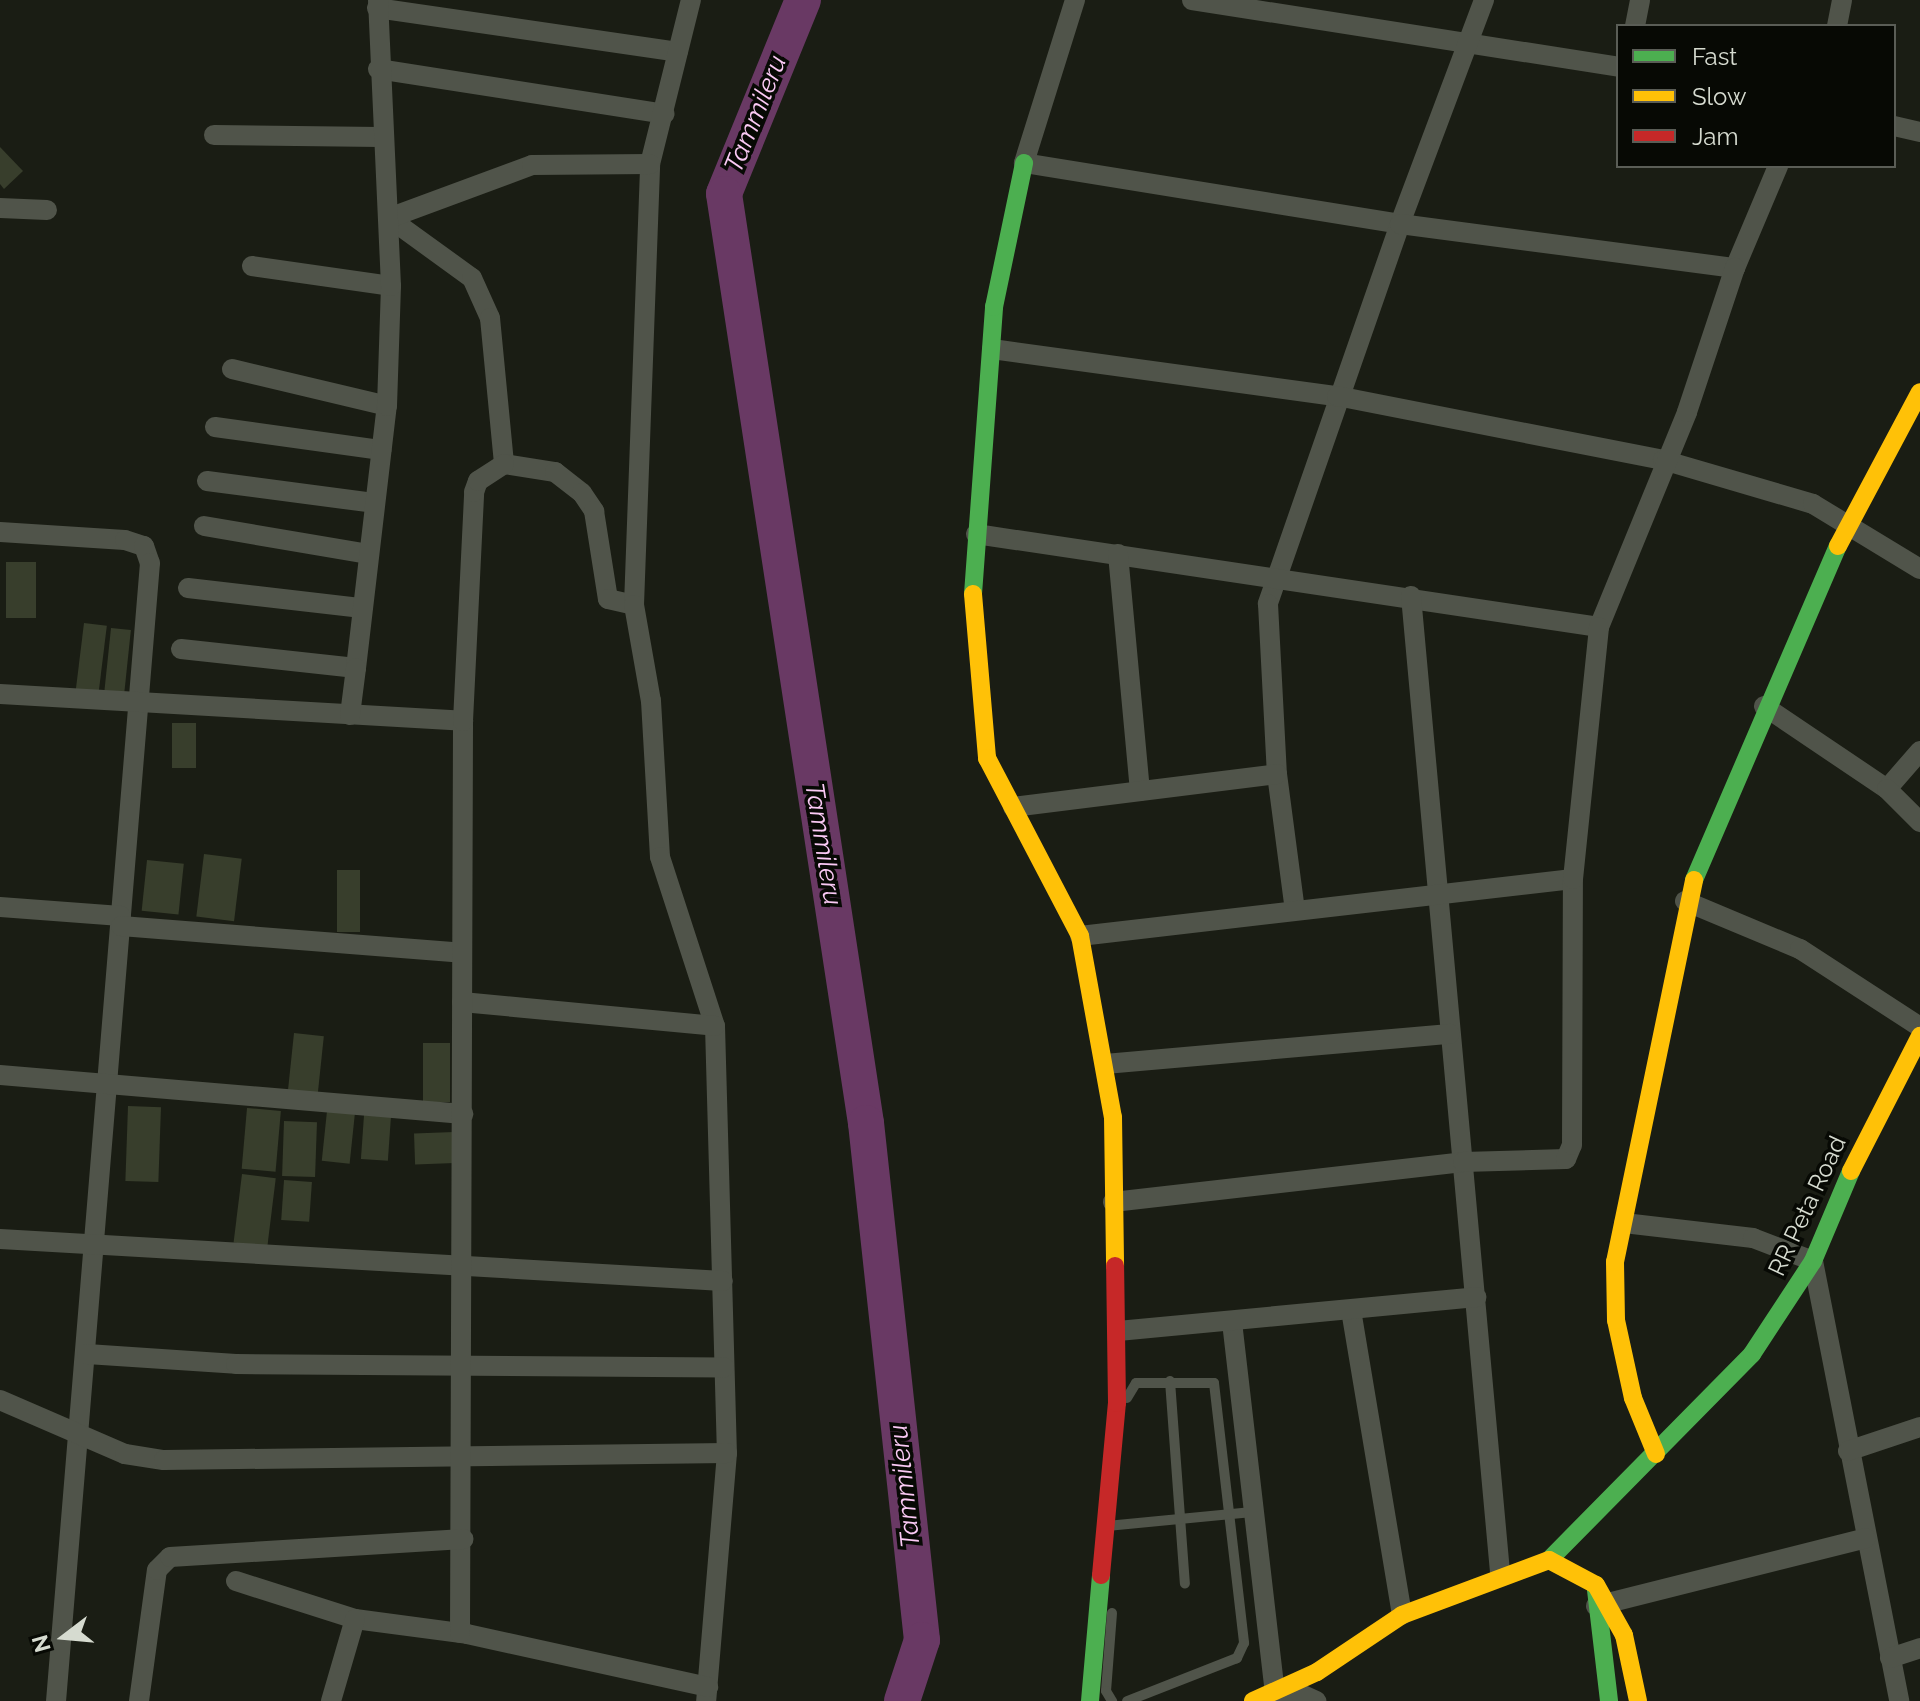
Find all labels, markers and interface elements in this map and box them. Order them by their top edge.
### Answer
legend [1616,24,1896,168]
text: Fast [1692,42,1737,71]
water label: Tammileru [718,51,794,177]
text: Slow [1692,82,1746,111]
text: Jam [1692,122,1738,151]
water label: Tammileru [798,780,848,908]
street label: RR Peta Road [1762,1132,1852,1280]
water label: Tammileru [883,1423,927,1549]
north arrow [24,1597,104,1677]
text: N [26,1632,56,1655]

